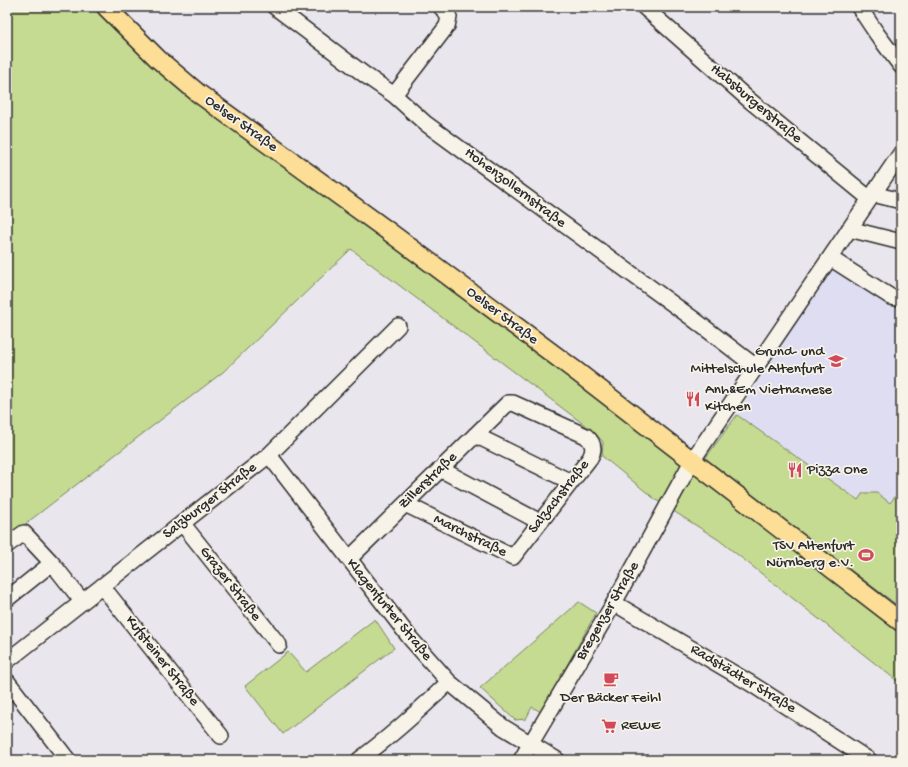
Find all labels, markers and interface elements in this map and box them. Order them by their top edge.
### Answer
street label: Habsburgerstraße [706,60,806,148]
street label: Oelser Straße [201,92,281,157]
street label: Hohenzollernstraße [461,144,570,232]
street label: Oelser Straße [462,283,542,349]
place label: Grund- und Mittelschule Altenfurt [691,343,826,378]
school or university icon: Grund- und Mittelschule Altenfurt [827,352,845,370]
place label: Anh&Em Vietnamese Kitchen [705,381,832,416]
restaurant icon: Anh&Em Vietnamese Kitchen [684,390,702,408]
street label: Zillerstraße [395,448,461,513]
street label: Salzachstraße [525,456,594,538]
street label: Salzburger Straße [159,459,261,543]
restaurant icon: Pizza One [786,461,804,479]
place label: Pizza One [806,461,868,479]
street label: Marchstraße [430,511,510,562]
place label: TSV Altenfurt Nürnberg e.V. [766,537,856,572]
street label: Grazer Straße [195,543,265,625]
sports icon: TSV Altenfurt Nürnberg e.V. [857,546,875,564]
street label: Klagenfurter Straße [342,555,436,665]
street label: Bregenzer Straße [572,558,644,664]
street label: Kufsteiner Straße [121,612,203,710]
street label: Radstädter Straße [687,640,799,718]
cafe icon: Der Bäcker Feihl [602,670,620,688]
place label: Der Bäcker Feihl [560,689,661,707]
supermarket icon: REWE [600,717,618,735]
place label: REWE [621,717,661,735]

